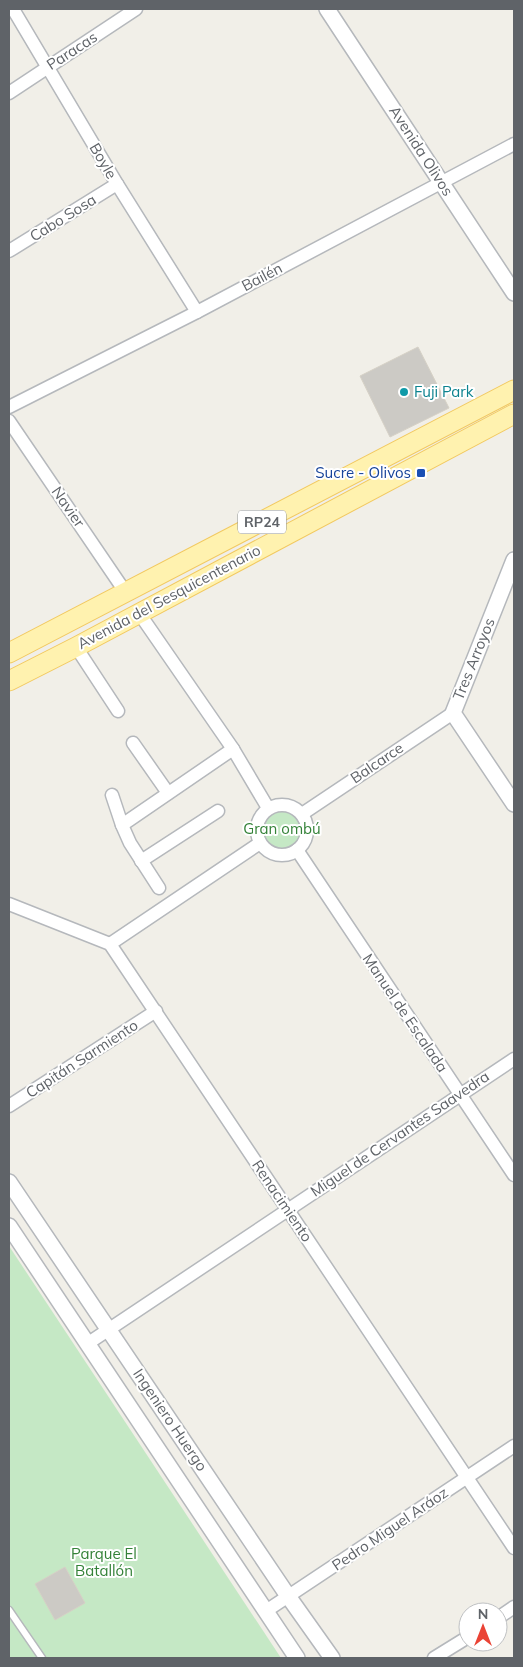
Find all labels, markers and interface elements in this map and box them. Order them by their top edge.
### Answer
street label: Paracas [43,27,101,74]
street label: Avenida Olivos [385,102,458,199]
street label: Boyle [86,139,121,182]
street label: Cabo Sosa [26,190,100,245]
street label: Bailén [238,258,285,295]
place label: Fuji Park [414,382,474,401]
marker: Fuji Park [398,386,410,398]
place label: Sucre - Olivos [315,463,411,482]
marker: Sucre - Olivos [415,467,427,479]
street label: Navier [48,483,89,531]
road number: RP24 [238,511,286,534]
street label: Avenida del Sesquicentenario [74,540,264,653]
street label: Tres Arroyos [448,615,499,703]
street label: Balcarce [347,738,407,787]
park label: Gran ombú [243,819,321,838]
street label: Manuel de Escalada [359,950,452,1076]
street label: Capitán Sarmiento [22,1015,141,1102]
street label: Miguel de Cervantes Saavedra [307,1067,493,1201]
street label: Renacimiento [248,1156,317,1245]
street label: Ingeniero Huergo [129,1365,212,1475]
street label: Pedro Miguel Aráoz [328,1483,452,1574]
park label: Parque El Batallón [71,1544,137,1580]
north arrow [458,1602,508,1652]
text: N [478,1605,488,1623]

